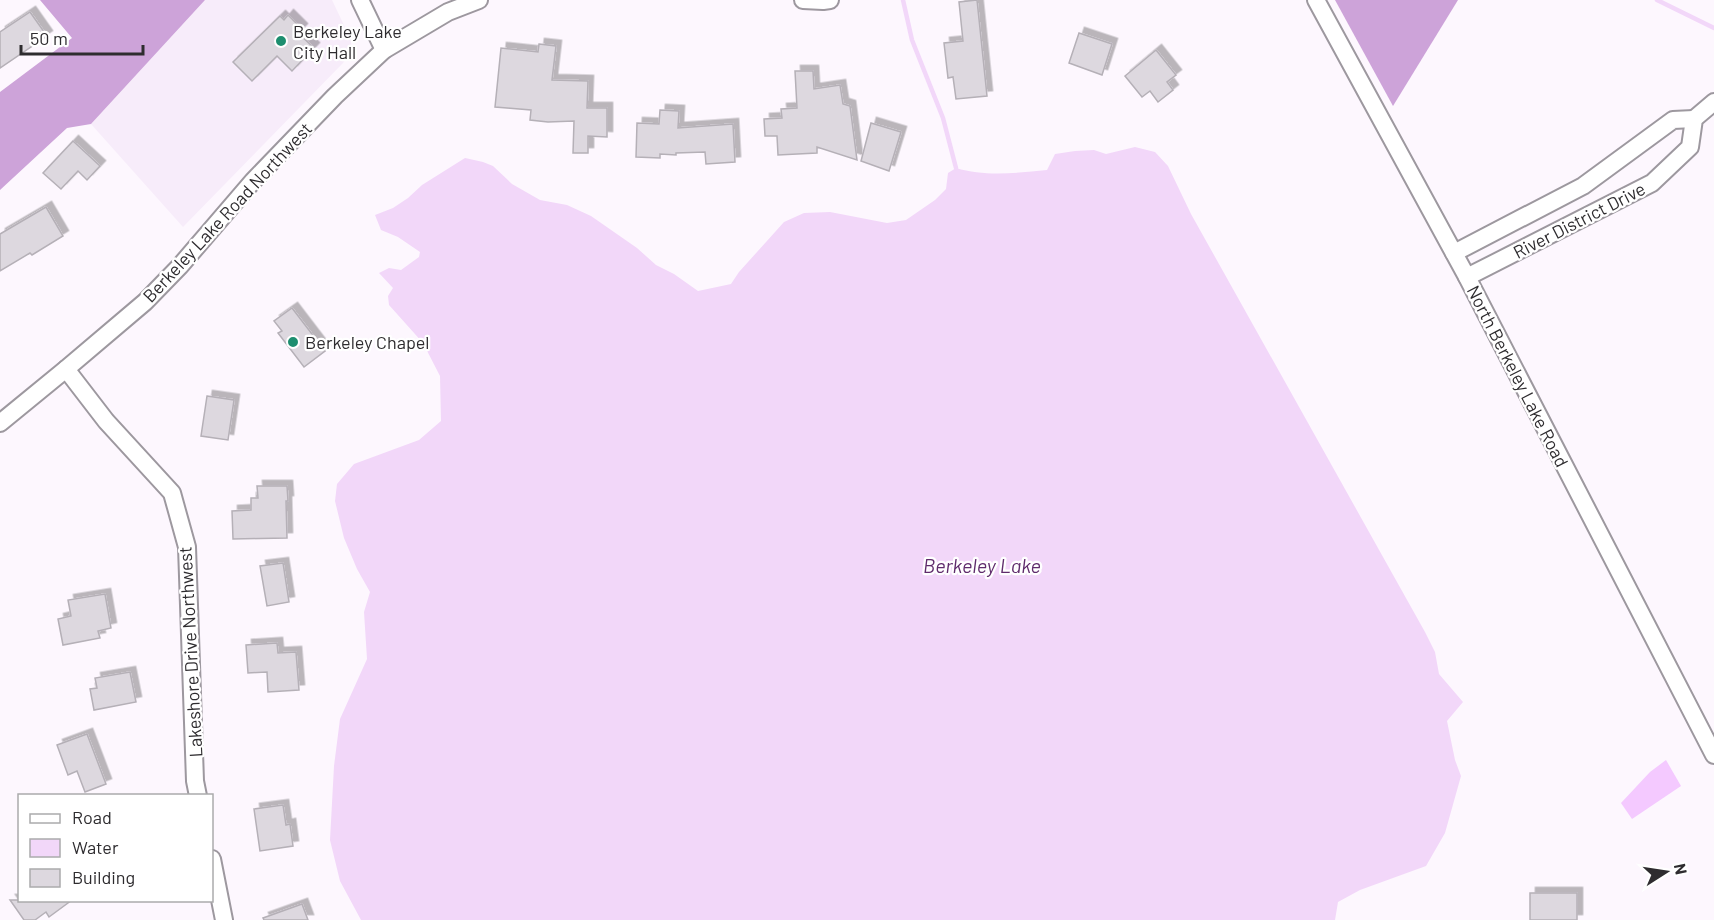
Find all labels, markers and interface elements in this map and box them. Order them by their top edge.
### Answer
scale bar [21,18,142,56]
place label: Berkeley Lake City Hall [293,20,402,63]
text: 50 m [30,27,68,49]
marker: Berkeley Lake City Hall [274,34,288,48]
street label: Berkeley Lake Road Northwest [138,117,316,307]
street label: River District Drive [1509,177,1649,263]
street label: North Berkeley Lake Road [1463,282,1573,470]
place label: Berkeley Chapel [305,331,429,353]
marker: Berkeley Chapel [286,335,300,349]
street label: Lakeshore Drive Northwest [173,546,207,758]
water label: Berkeley Lake [923,553,1041,577]
legend [18,794,213,902]
text: Road [72,806,112,828]
text: Water [72,836,119,858]
north arrow [1636,842,1696,902]
text: N [1671,862,1692,876]
text: Building [72,866,135,888]

